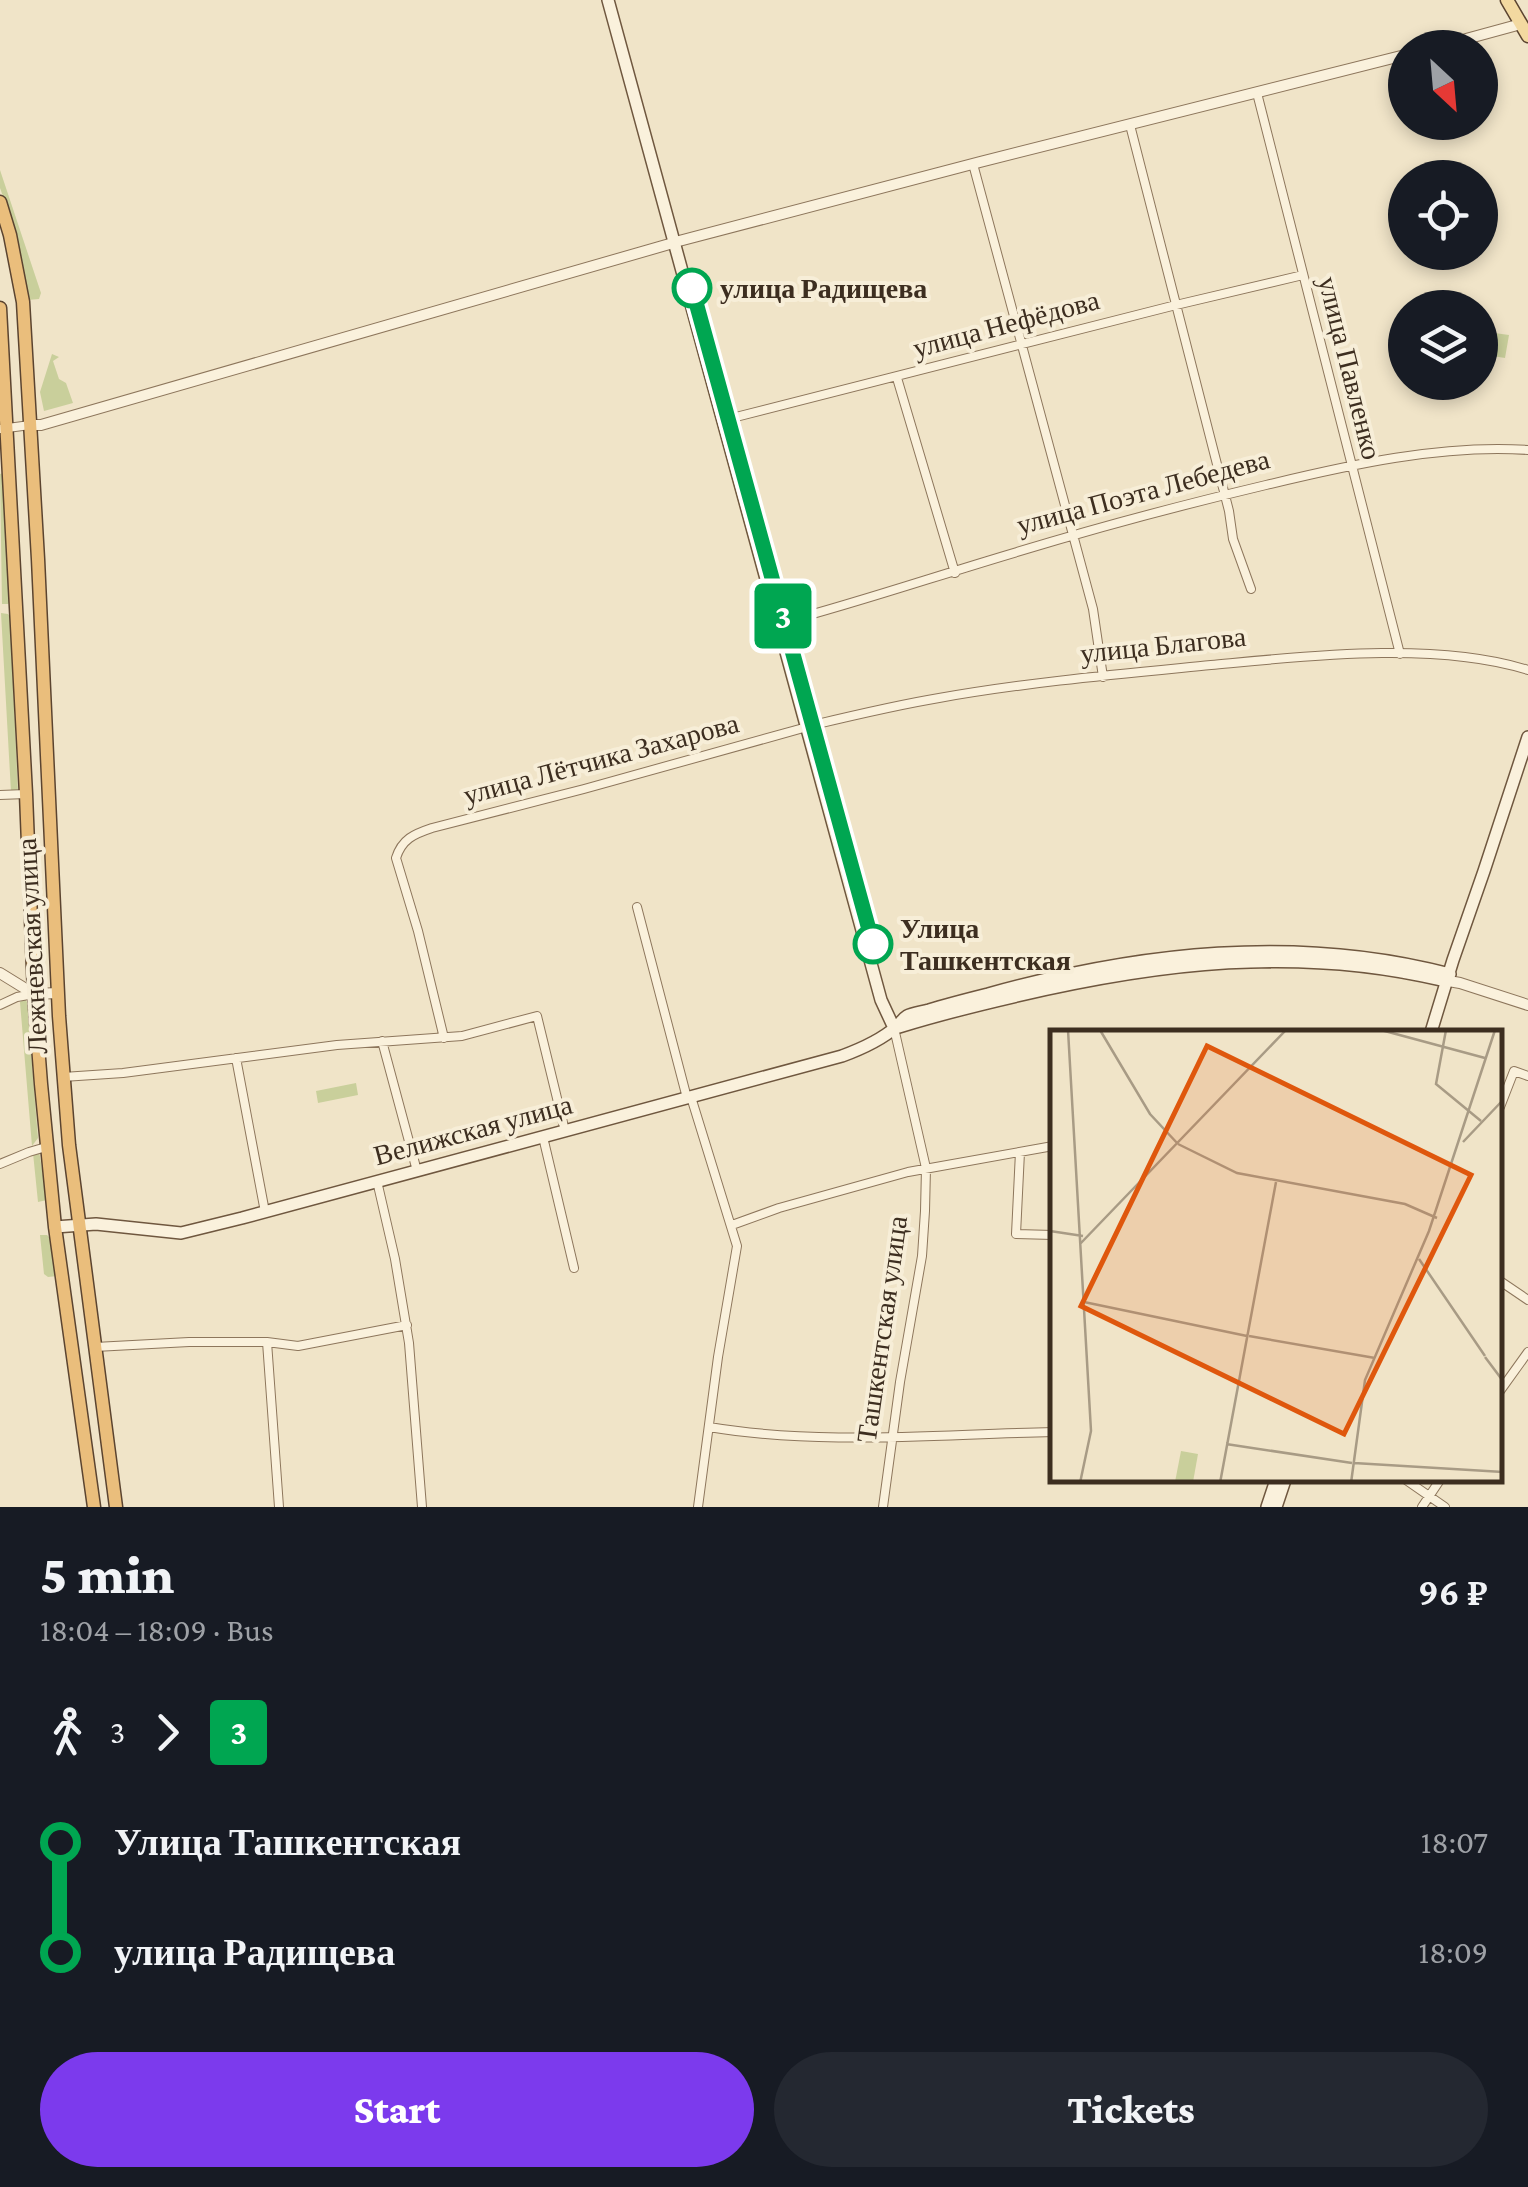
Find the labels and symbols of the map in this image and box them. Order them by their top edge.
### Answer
north arrow [1388,30,1498,140]
marker: улица Радищева [673,269,711,307]
place label: улица Радищева [720,273,927,304]
street label: улица Павленко [1312,273,1388,463]
street label: улица Нефёдова [910,284,1103,364]
street label: улица Поэта Лебедева [1013,443,1273,541]
line badge: 3 [750,584,816,648]
street label: улица Благова [1079,621,1248,669]
street label: улица Лётчика Захарова [460,707,743,811]
street label: Лежневская улица [11,837,53,1055]
place label: Улица Ташкентская [900,913,1071,976]
marker: Улица Ташкентская [854,925,892,963]
inset map [1050,1030,1503,1482]
street label: Велижская улица [370,1088,576,1171]
street label: Ташкентская улица [851,1213,913,1444]

